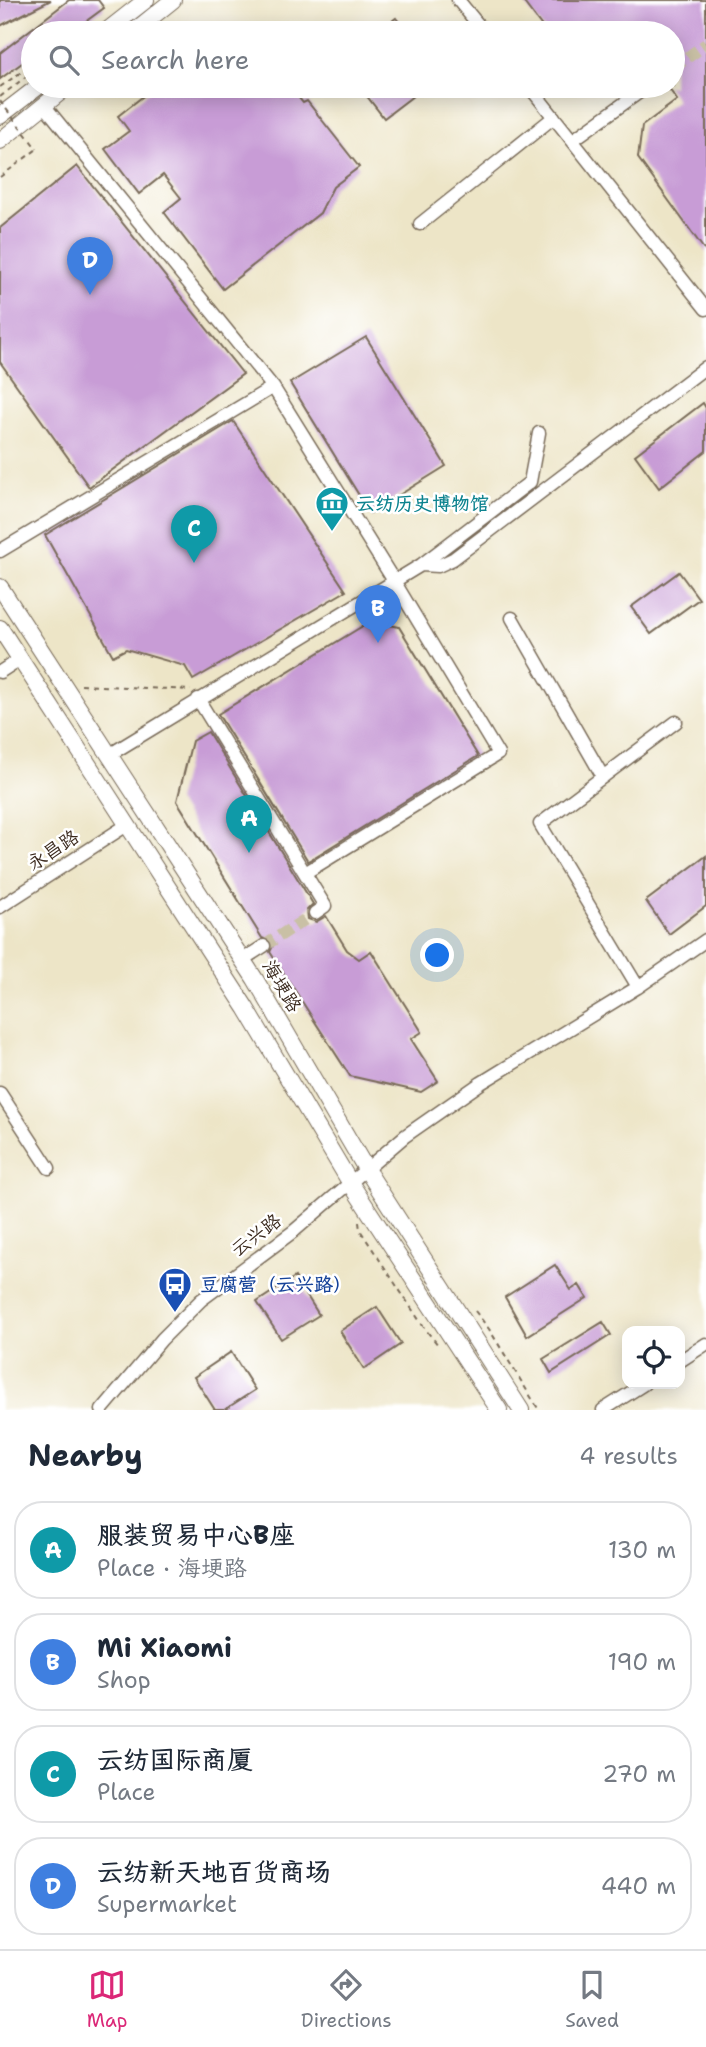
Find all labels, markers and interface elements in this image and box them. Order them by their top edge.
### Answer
search box [21,21,685,98]
icon: search [45,41,83,79]
text: Search here [101,42,250,77]
pin: D [67,237,113,295]
museum icon: 云纺历史博物馆 [313,484,351,533]
place label: 云纺历史博物馆 [356,491,489,516]
pin: C [171,505,217,563]
pin: B [355,585,401,643]
pin: A [226,795,272,853]
street label: 永昌路 [22,824,84,876]
your location [420,938,454,972]
street label: 海埂路 [257,955,307,1017]
street label: 云兴路 [226,1208,286,1262]
bus stop icon: 豆腐营（云兴路） [156,1265,194,1314]
place label: 豆腐营（云兴路） [200,1272,352,1297]
map controls [622,1326,685,1389]
button: locate [622,1326,685,1389]
text: Nearby [28,1435,143,1476]
text: 4 results [579,1441,678,1471]
text: 服装贸易中心B座 [97,1517,295,1552]
text: A [44,1535,62,1565]
text: 130 m [608,1535,676,1565]
text: Place · 海埂路 [97,1553,247,1583]
text: Mi Xiaomi [97,1630,232,1665]
text: B [46,1647,60,1677]
text: 190 m [608,1647,676,1677]
text: Shop [97,1665,151,1695]
text: 云纺国际商厦 [97,1742,253,1777]
text: C [46,1759,60,1789]
text: 270 m [602,1759,676,1789]
text: Place [97,1777,156,1807]
text: 云纺新天地百货商场 [97,1854,331,1889]
text: D [45,1871,61,1901]
text: 440 m [601,1871,676,1901]
text: Supermarket [97,1889,237,1919]
tab: Map [87,1966,127,2033]
tab: Directions [301,1966,392,2033]
tab: Saved [565,1966,619,2033]

